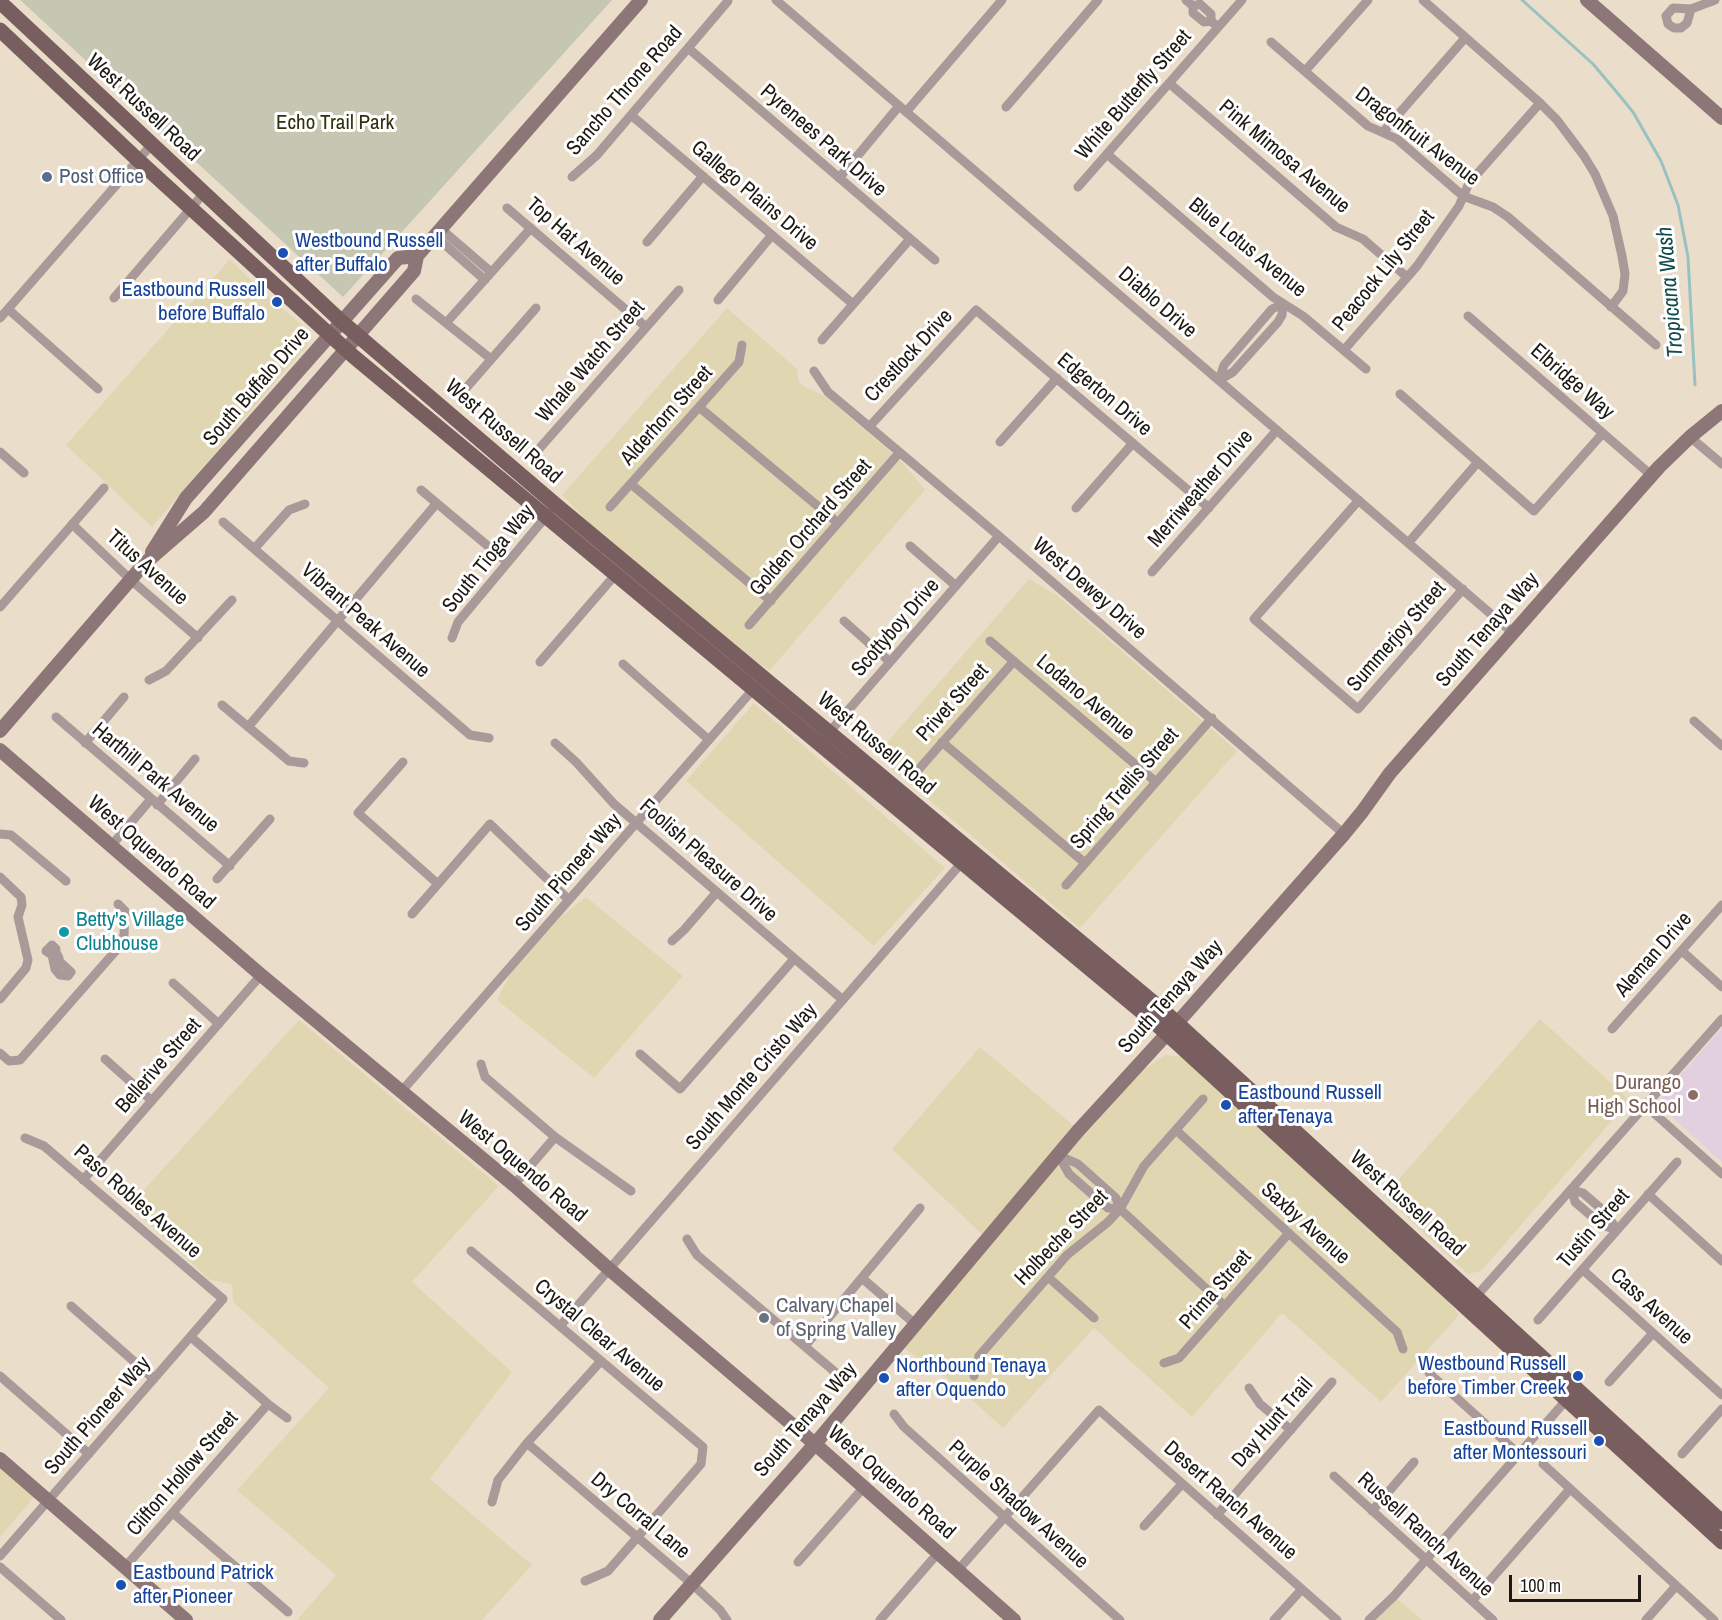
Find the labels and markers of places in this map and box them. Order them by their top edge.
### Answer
place label: Post Office [59,164,144,190]
marker: Post Office [40,170,54,184]
place label: Westbound Russell after Buffalo [295,228,443,278]
marker: Westbound Russell after Buffalo [276,246,290,260]
place label: Eastbound Russell before Buffalo [121,277,265,327]
marker: Eastbound Russell before Buffalo [270,295,284,309]
place label: Betty's Village Clubhouse [76,907,184,957]
marker: Betty's Village Clubhouse [57,925,71,939]
place label: Durango High School [1587,1070,1681,1120]
place label: Eastbound Russell after Tenaya [1238,1080,1382,1130]
marker: Durango High School [1686,1088,1700,1102]
marker: Eastbound Russell after Tenaya [1219,1098,1233,1112]
place label: Calvary Chapel of Spring Valley [776,1293,896,1343]
marker: Calvary Chapel of Spring Valley [757,1311,771,1325]
place label: Westbound Russell before Timber Creek [1408,1351,1566,1401]
place label: Northbound Tenaya after Oquendo [896,1353,1046,1403]
marker: Westbound Russell before Timber Creek [1571,1369,1585,1383]
marker: Northbound Tenaya after Oquendo [877,1371,891,1385]
place label: Eastbound Russell after Montessouri [1443,1416,1587,1466]
marker: Eastbound Russell after Montessouri [1592,1434,1606,1448]
place label: Eastbound Patrick after Pioneer [133,1560,274,1610]
marker: Eastbound Patrick after Pioneer [114,1578,128,1592]

